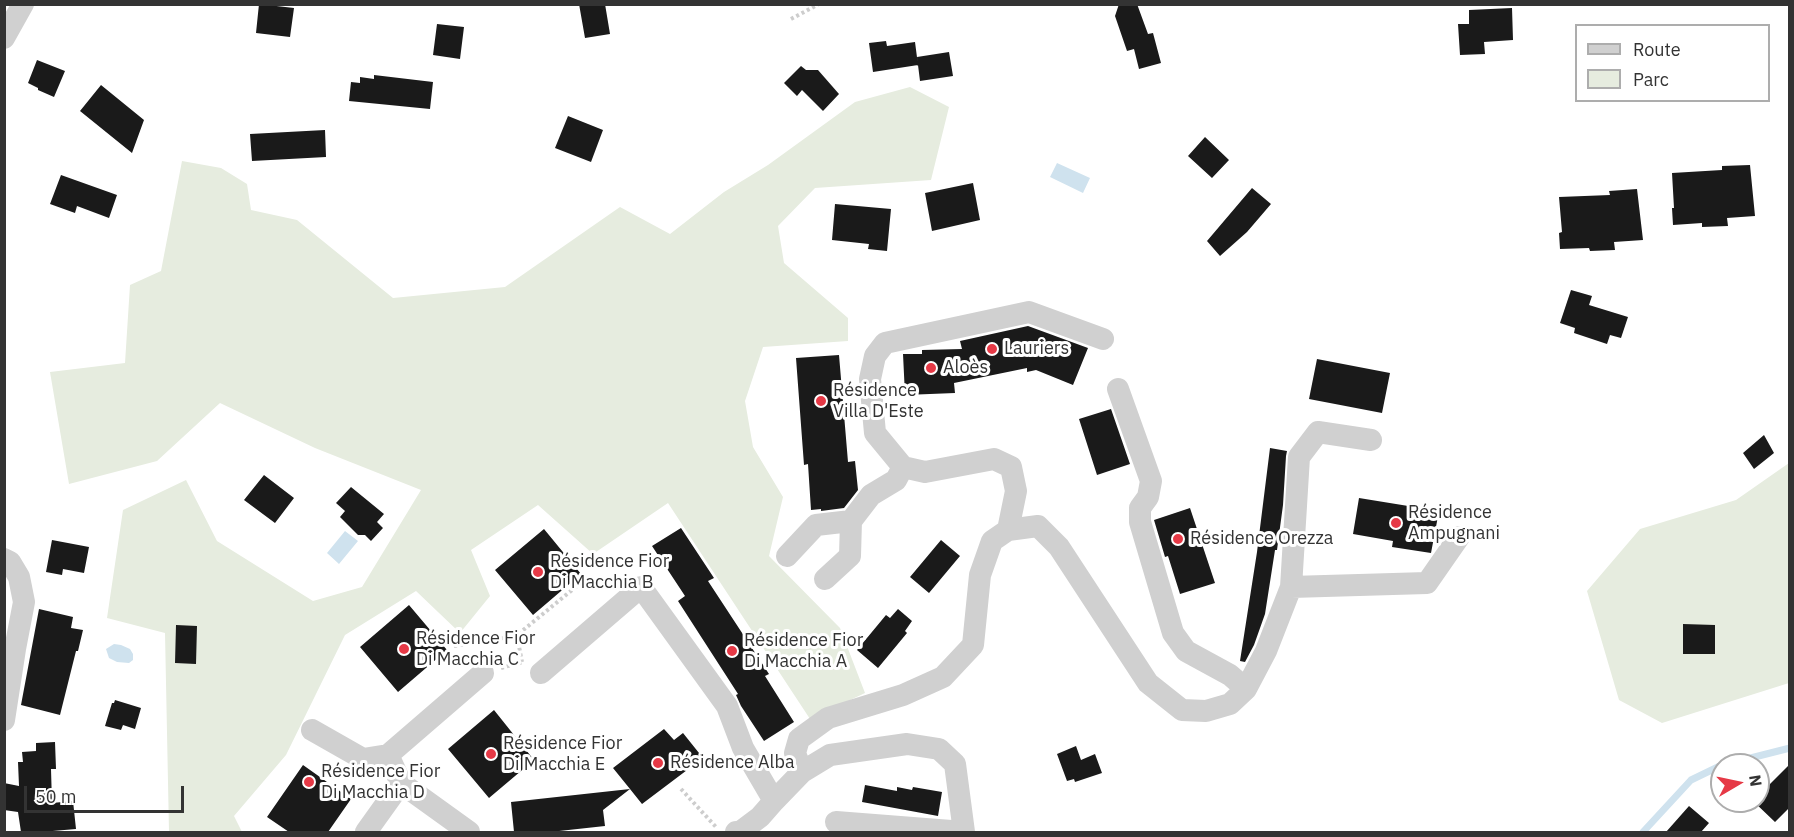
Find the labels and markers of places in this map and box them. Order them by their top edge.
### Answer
place label: Lauriers [1004,338,1069,360]
marker: Lauriers [985,342,999,356]
place label: Aloès [943,357,988,379]
marker: Aloès [924,361,938,375]
place label: Résidence Villa D'Este [833,380,924,422]
marker: Résidence Villa D'Este [814,394,828,408]
place label: Résidence Ampugnani [1408,502,1500,544]
marker: Résidence Ampugnani [1389,516,1403,530]
place label: Résidence Orezza [1190,528,1333,550]
marker: Résidence Orezza [1171,532,1185,546]
place label: Résidence Fior Di Macchia B [550,551,669,594]
marker: Résidence Fior Di Macchia B [531,565,545,579]
place label: Résidence Fior Di Macchia C [416,628,535,670]
place label: Résidence Fior Di Macchia A [744,630,863,672]
marker: Résidence Fior Di Macchia C [397,642,411,656]
marker: Résidence Fior Di Macchia A [725,644,739,658]
place label: Résidence Fior Di Macchia E [503,733,622,776]
marker: Résidence Fior Di Macchia E [484,747,498,761]
place label: Résidence Alba [670,752,795,774]
marker: Résidence Alba [651,756,665,770]
place label: Résidence Fior Di Macchia D [321,761,440,804]
marker: Résidence Fior Di Macchia D [302,775,316,789]

